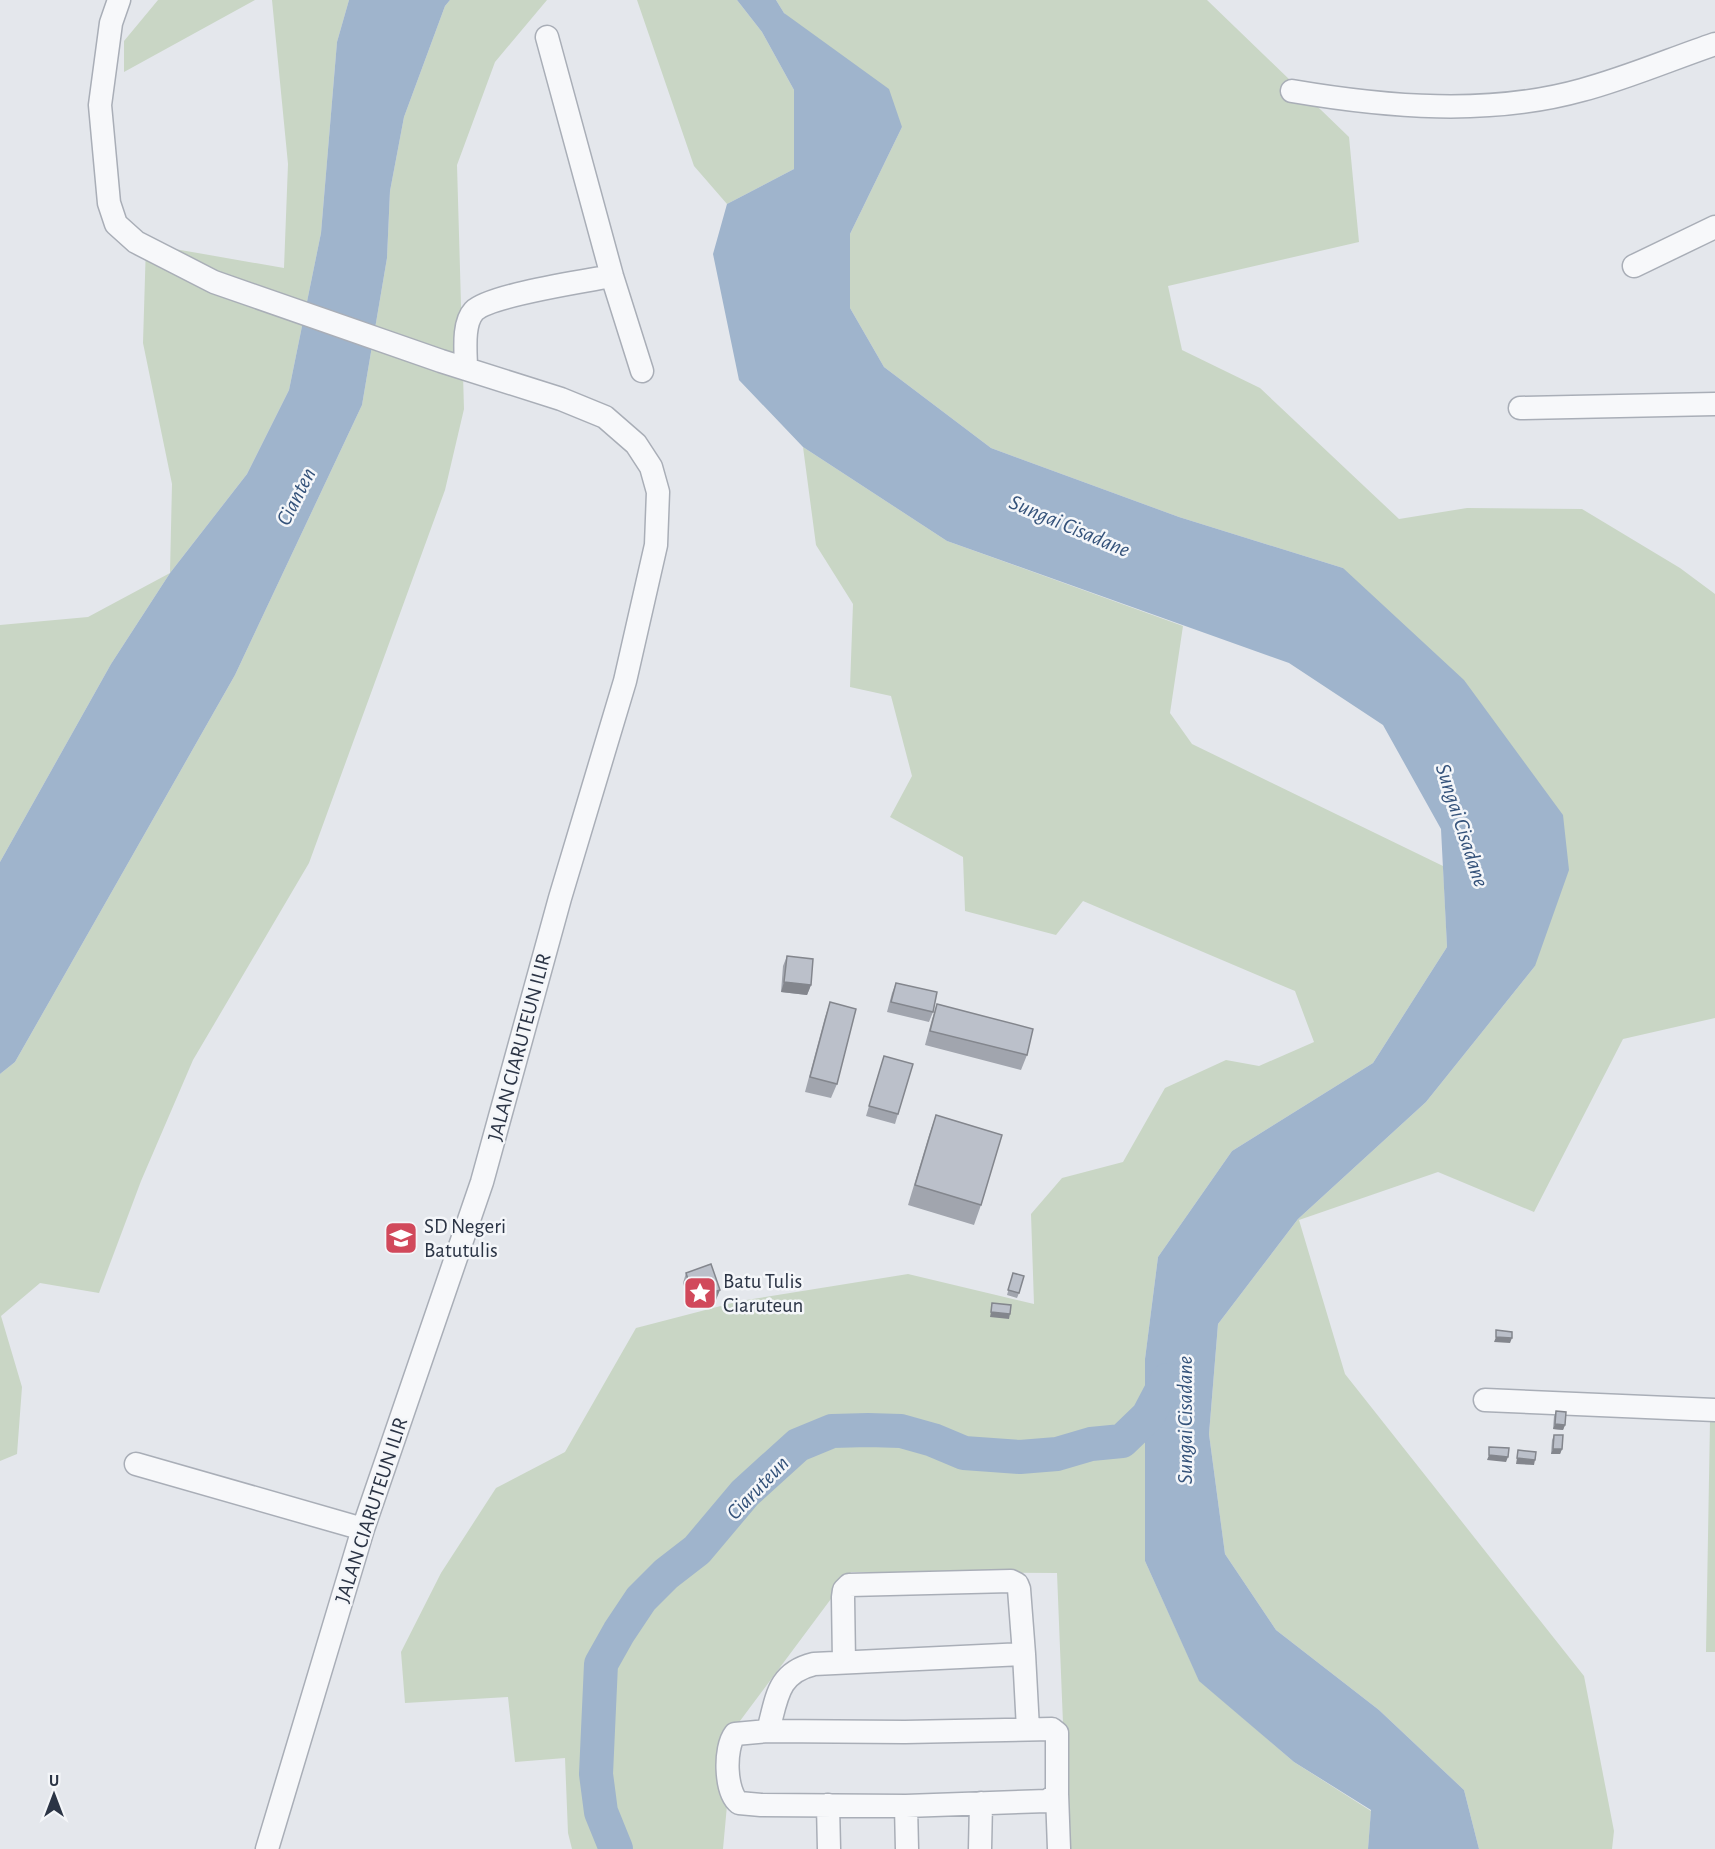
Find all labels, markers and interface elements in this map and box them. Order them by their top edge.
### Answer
water label: Cianten [272,464,320,529]
water label: Sungai Cisadane [1006,491,1133,561]
water label: Sungai Cisadane [1432,761,1492,890]
street label: JALAN CIARUTEUN ILIR [484,951,555,1143]
place label: SD Negeri Batutulis [424,1216,506,1261]
school or university icon: SD Negeri Batutulis [383,1220,419,1256]
place label: Batu Tulis Ciaruteun [723,1271,803,1316]
place icon: Batu Tulis Ciaruteun [682,1275,718,1311]
water label: Sungai Cisadane [1174,1356,1196,1484]
street label: JALAN CIARUTEUN ILIR [332,1415,411,1605]
water label: Ciaruteun [722,1452,793,1524]
north arrow [24,1765,84,1825]
text: U [49,1773,59,1789]

